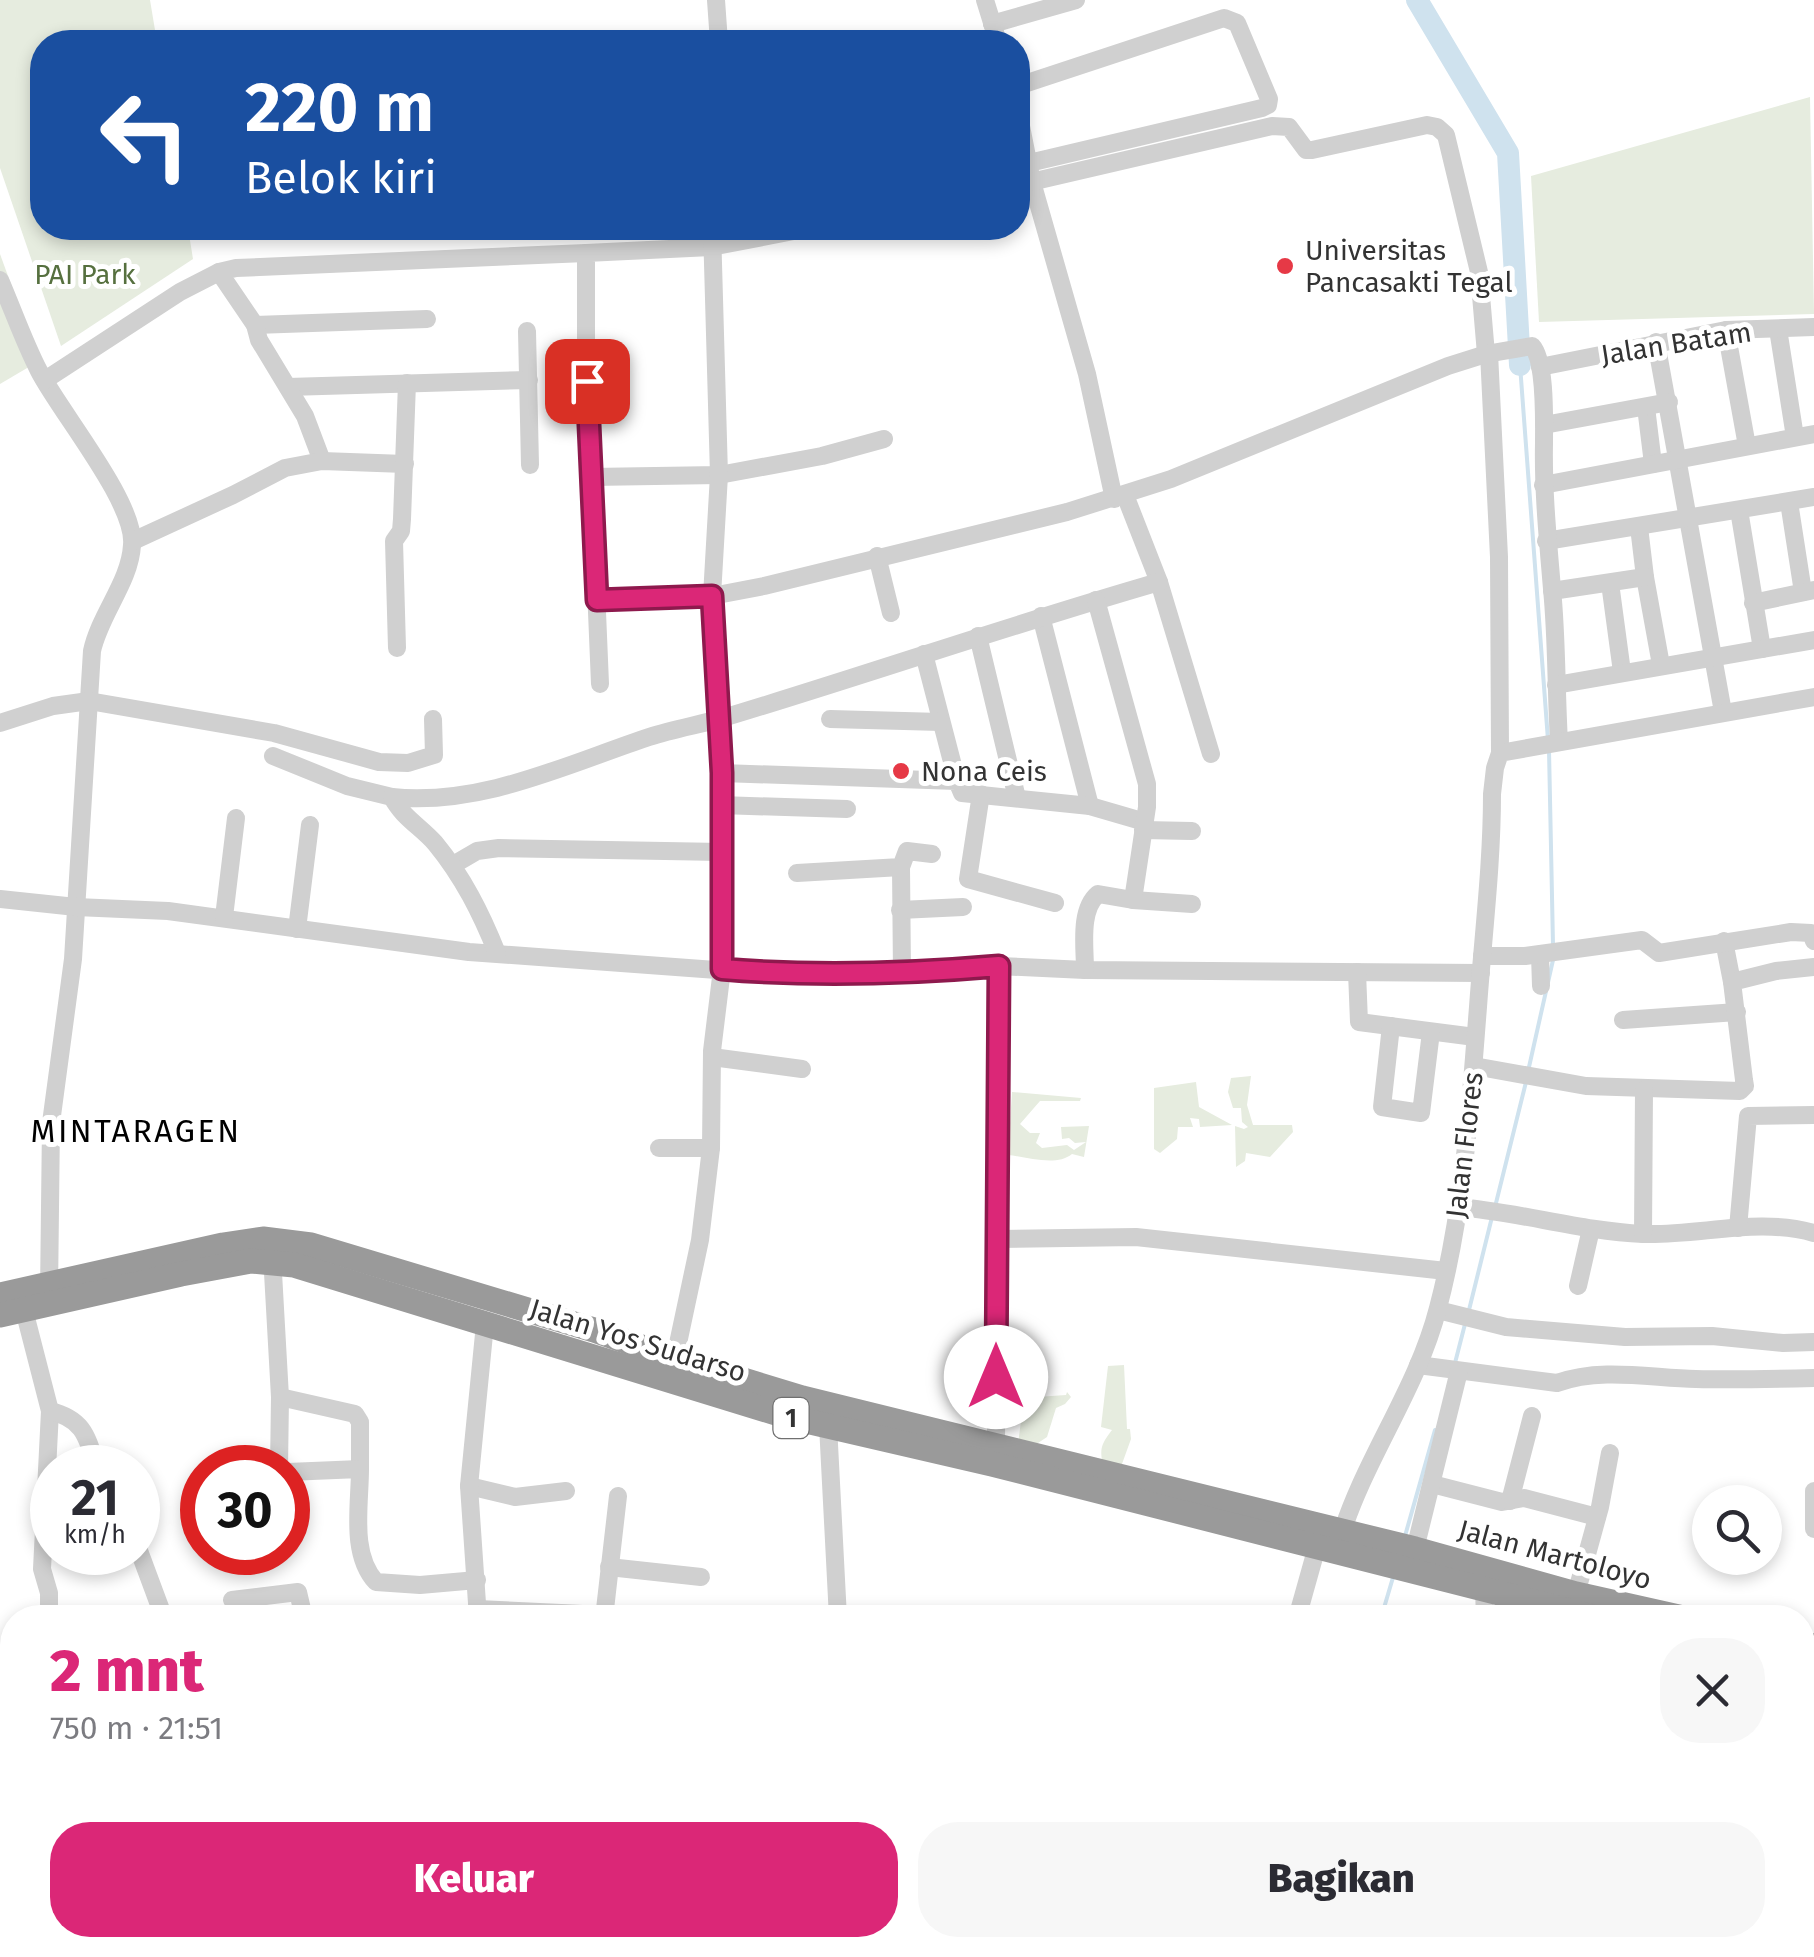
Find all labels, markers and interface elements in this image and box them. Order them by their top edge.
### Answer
text: 220 m [245,66,434,150]
icon: left [80,70,210,200]
text: Belok kiri [245,151,437,205]
place label: Universitas Pancasakti Tegal [1305,234,1513,299]
marker: Universitas Pancasakti Tegal [1274,255,1296,277]
park label: PAI Park [34,258,136,291]
street label: Jalan Batam [1598,315,1754,372]
pin [545,339,630,424]
icon: arrive [560,354,615,409]
place label: Nona Ceis [921,755,1047,788]
marker: Nona Ceis [890,760,912,782]
street label: Jalan Flores [1439,1070,1490,1220]
district label: MINTARAGEN [30,1112,242,1150]
street label: Jalan Yos Sudarso [526,1292,750,1389]
position arrow [944,1325,1048,1429]
road number: 1 [774,1398,808,1438]
speed limit sign: 30 [180,1445,310,1575]
text: 21 [71,1468,119,1528]
map controls [1692,1485,1782,1575]
button: search [1692,1485,1782,1575]
street label: Jalan Martoloyo [1455,1513,1655,1596]
text: km/h [64,1520,126,1550]
text: 2 mnt [50,1635,204,1707]
button: close [1660,1638,1765,1743]
text: 750 m · 21:51 [50,1709,223,1747]
button: Keluar [50,1822,898,1937]
button: Bagikan [918,1822,1765,1937]

